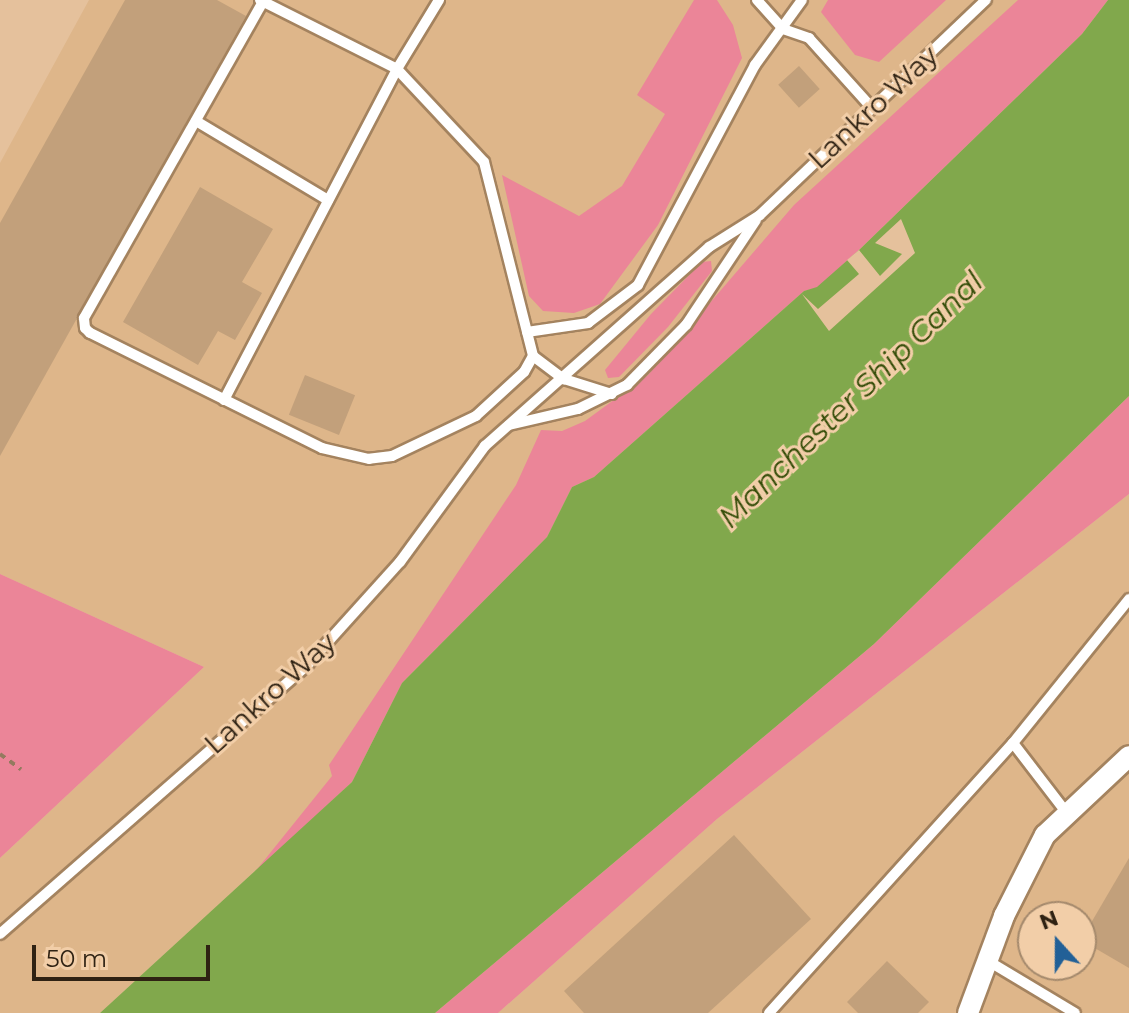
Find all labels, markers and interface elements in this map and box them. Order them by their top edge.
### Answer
street label: Lankro Way [801,38,945,176]
water label: Manchester Ship Canal [711,264,991,536]
street label: Lankro Way [197,625,343,761]
north arrow [1017,901,1097,981]
text: N [1036,904,1062,936]
scale bar [36,929,214,979]
text: 50 m [46,944,107,973]

